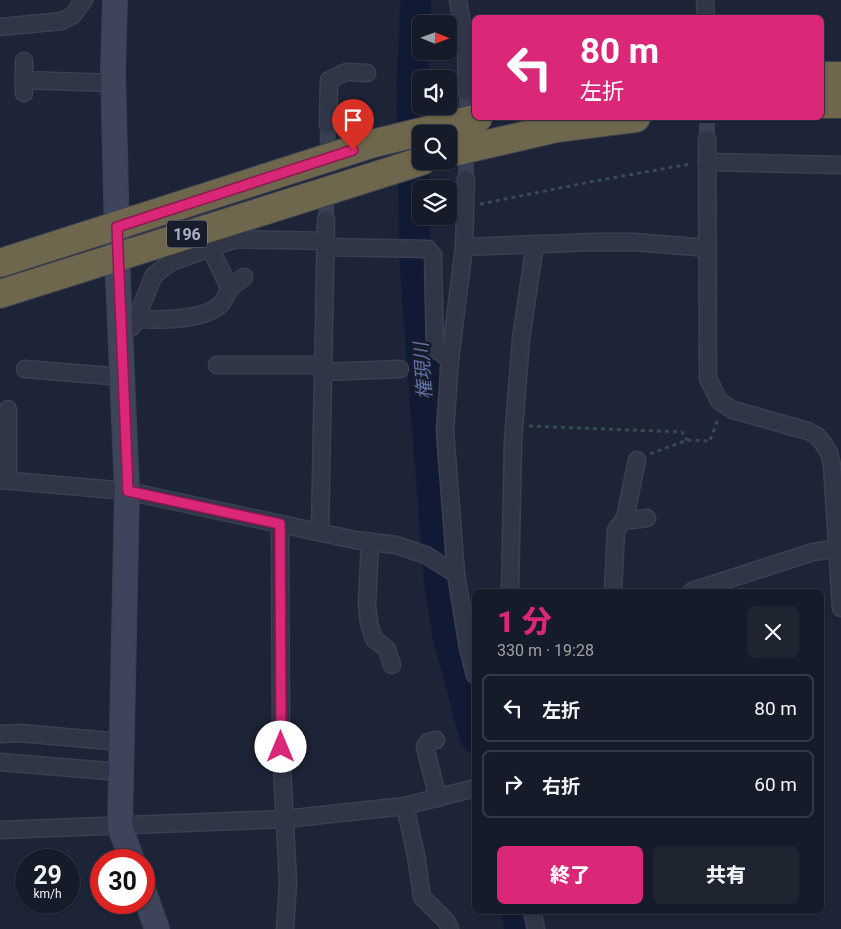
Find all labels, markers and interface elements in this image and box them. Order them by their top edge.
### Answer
north arrow [412,15,458,60]
map controls [412,15,457,225]
text: 80 m [580,31,659,72]
icon: left [497,35,562,100]
button: sound [412,70,457,115]
text: 左折 [580,79,624,104]
pin [332,99,374,150]
icon: arrive [339,106,367,134]
button: search [412,125,457,170]
button: layers [412,180,457,225]
road number: 196 [167,220,207,248]
water label: 権現川 [409,340,436,400]
text: 1 分 [497,604,552,639]
button: close [747,606,799,658]
text: 330 m · 19:28 [497,641,594,660]
icon: left [499,694,527,722]
text: 80 m [754,697,797,720]
text: 左折 [542,699,580,722]
position arrow [254,720,306,772]
icon: right [499,770,527,798]
text: 60 m [754,773,797,796]
text: 右折 [542,775,580,798]
button: 終了 [497,846,643,904]
button: 共有 [653,846,799,904]
speed limit sign: 30 [90,849,155,914]
text: 29 [33,861,62,890]
text: km/h [33,887,62,901]

